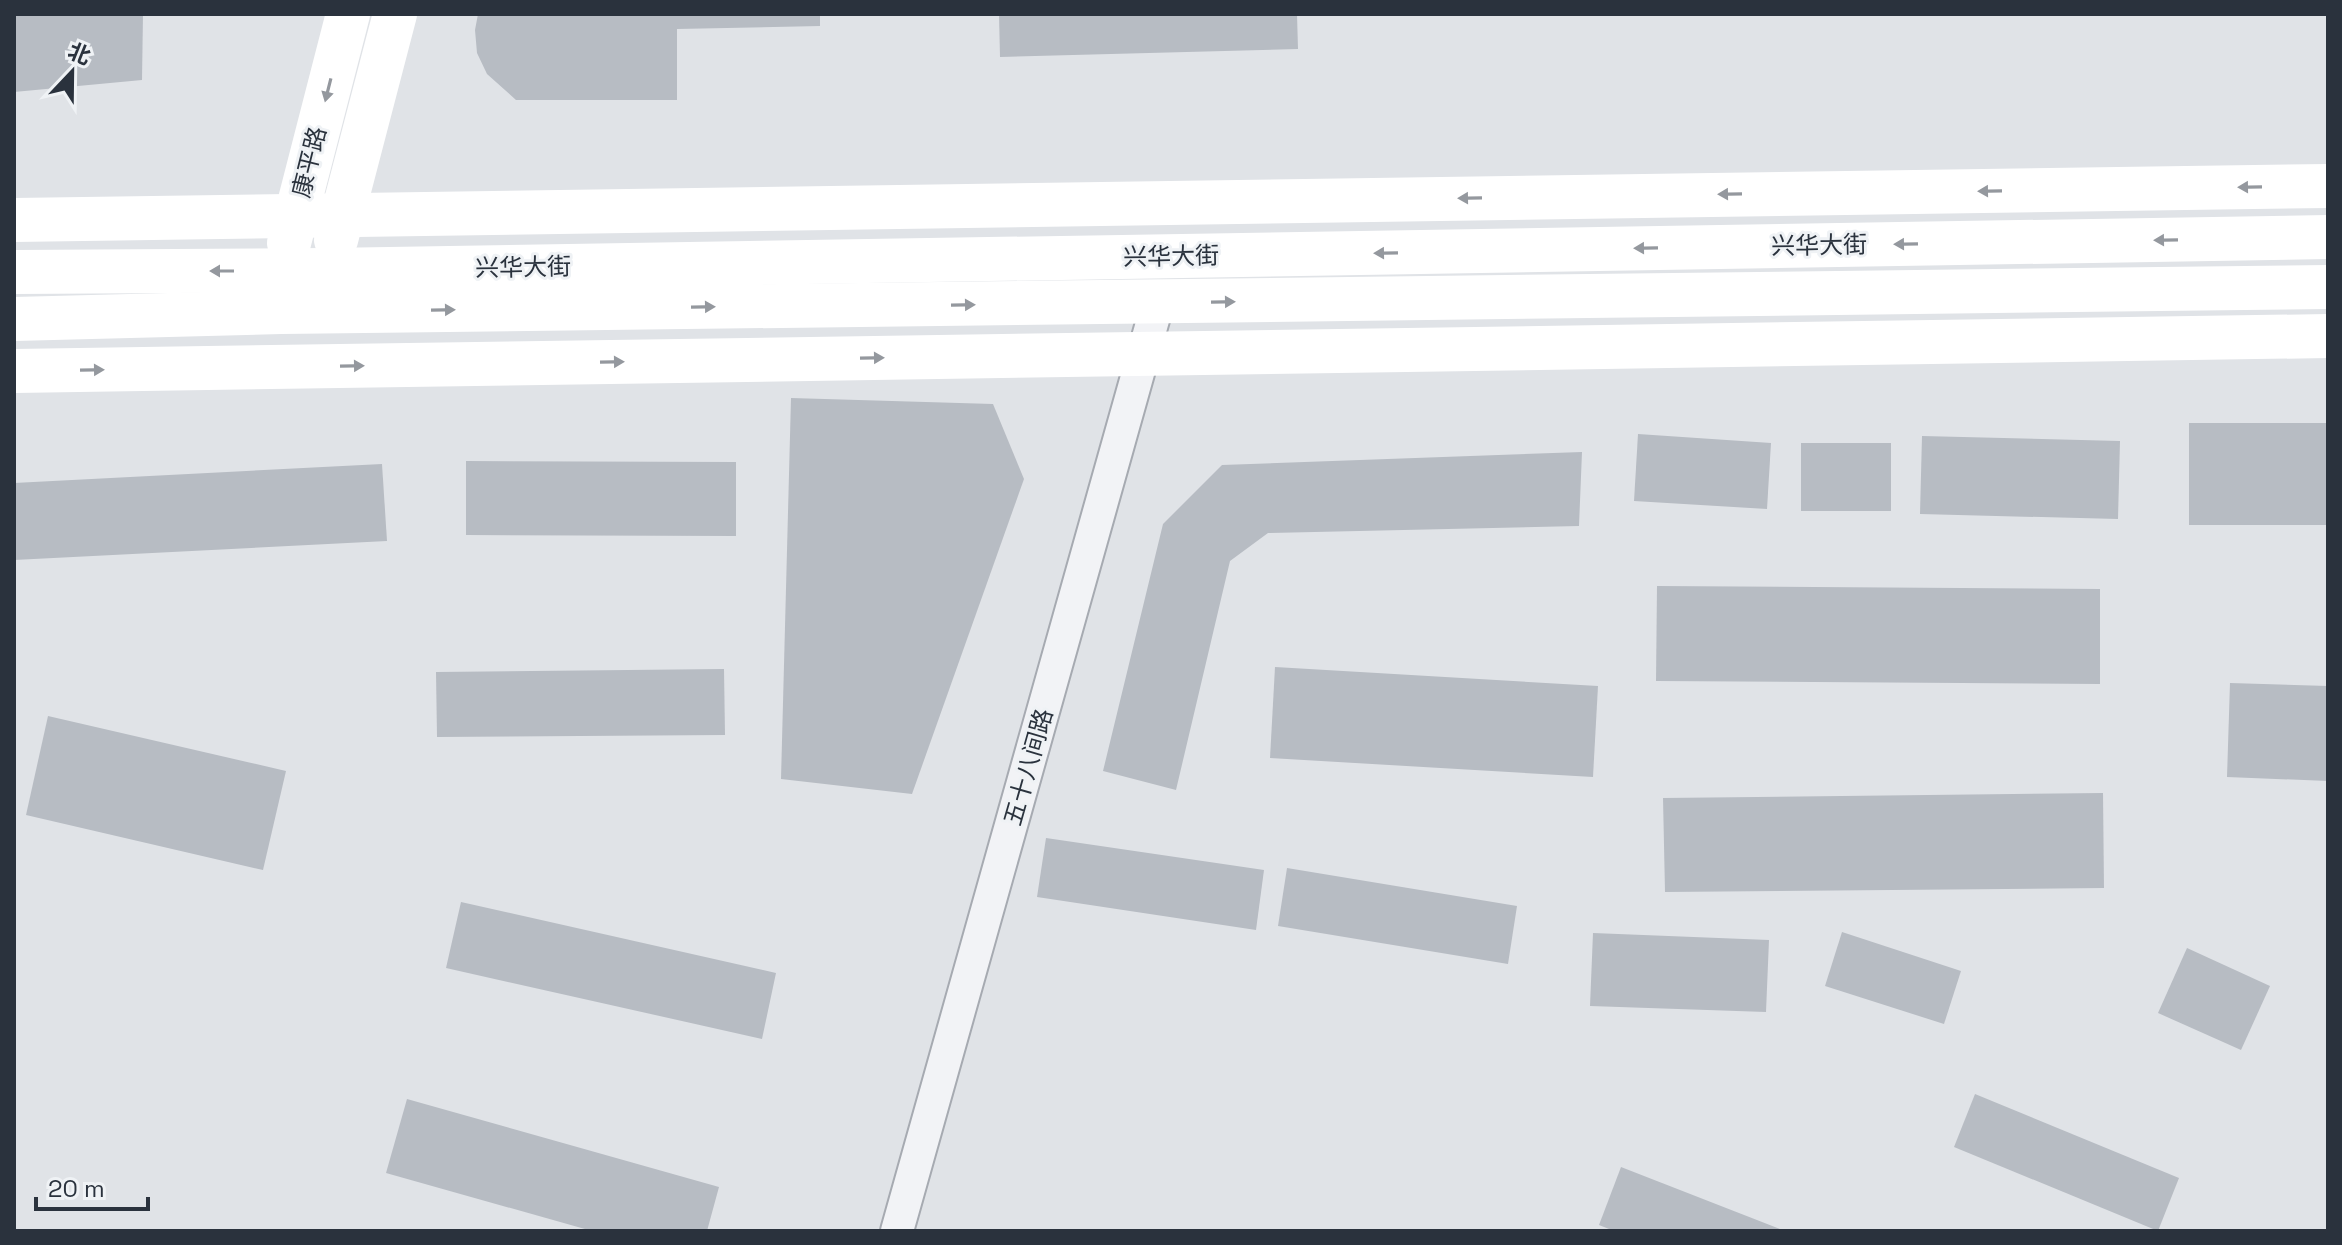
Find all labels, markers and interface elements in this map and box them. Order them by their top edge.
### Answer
north arrow [32,32,112,112]
text: 北 [64,36,95,71]
one-way arrow [322,77,334,102]
street label: 康平路 [285,123,333,201]
one-way arrow [2237,181,2262,193]
one-way arrow [1977,184,2002,197]
one-way arrow [1717,188,1742,200]
one-way arrow [1457,192,1482,204]
street label: 兴华大街 [1771,229,1867,261]
one-way arrow [2153,233,2178,246]
one-way arrow [1893,238,1918,250]
street label: 兴华大街 [1123,240,1219,272]
one-way arrow [1633,242,1658,254]
one-way arrow [1373,246,1398,259]
street label: 兴华大街 [475,251,571,283]
one-way arrow [209,265,234,277]
one-way arrow [1211,295,1236,308]
one-way arrow [951,298,976,311]
one-way arrow [691,301,716,314]
one-way arrow [431,304,456,317]
one-way arrow [860,352,885,364]
one-way arrow [600,356,625,368]
one-way arrow [340,360,365,372]
one-way arrow [80,364,105,376]
street label: 五十八间路 [997,705,1059,829]
scale bar [36,1161,148,1211]
text: 20 m [48,1173,105,1204]

